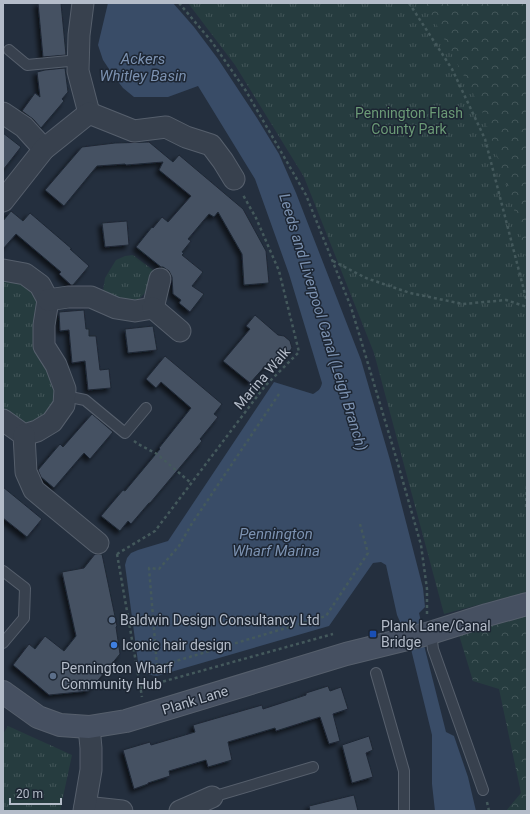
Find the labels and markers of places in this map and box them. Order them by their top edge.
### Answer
place label: Baldwin Design Consultancy Ltd [120,612,320,628]
marker: Baldwin Design Consultancy Ltd [107,615,117,625]
place label: Plank Lane/Canal Bridge [381,618,491,650]
marker: Plank Lane/Canal Bridge [368,629,378,639]
place label: Iconic hair design [122,637,232,653]
marker: Iconic hair design [109,640,119,650]
place label: Pennington Wharf Community Hub [61,660,173,692]
marker: Pennington Wharf Community Hub [48,671,58,681]

